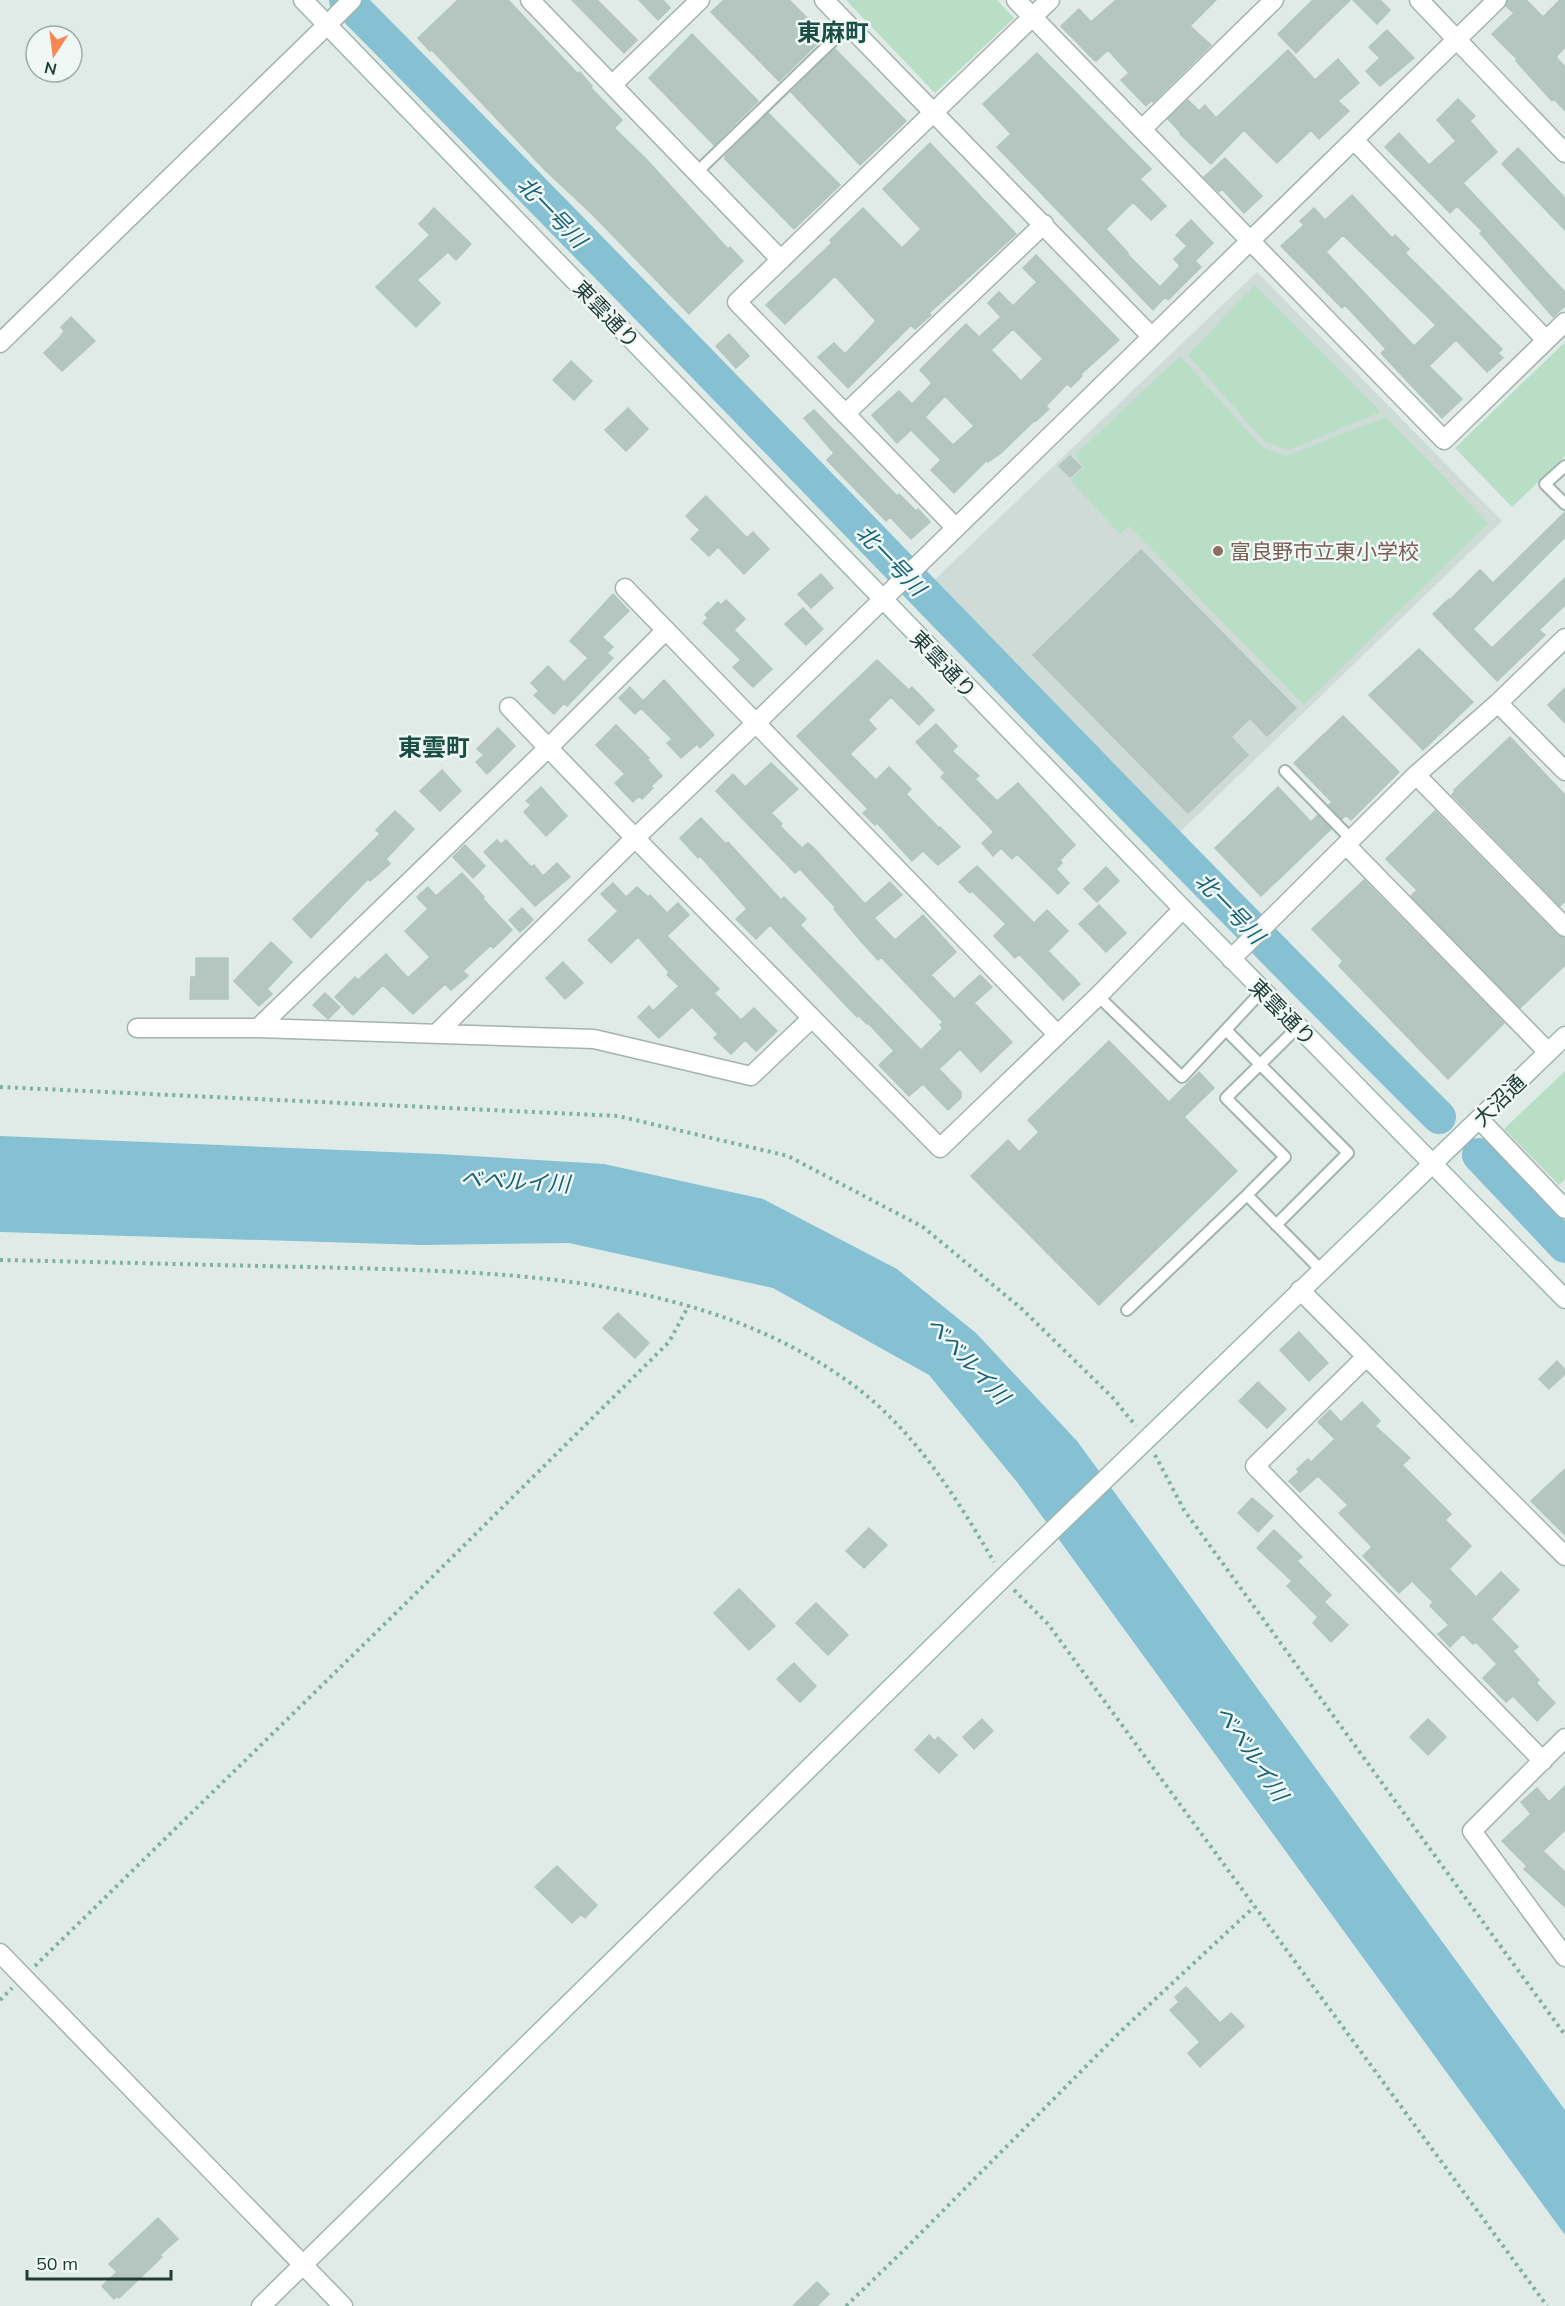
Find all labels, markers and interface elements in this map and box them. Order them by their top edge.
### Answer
district label: 東麻町 [797,17,869,47]
north arrow [24,24,84,84]
text: N [42,58,59,80]
water label: 北一号川 [511,171,594,255]
street label: 東雲通り [568,275,646,353]
water label: 北一号川 [850,519,933,603]
place label: 富良野市立東小学校 [1230,538,1419,564]
marker: 富良野市立東小学校 [1211,544,1225,558]
street label: 東雲通り [905,625,983,703]
district label: 東雲町 [398,732,470,762]
water label: 北一号川 [1189,867,1272,951]
street label: 東雲通り [1244,973,1322,1051]
street label: 大沼通 [1467,1069,1531,1131]
water label: ベベルイ川 [459,1164,573,1198]
water label: ベベルイ川 [920,1310,1017,1411]
water label: ベベルイ川 [1210,1700,1295,1808]
scale bar [27,2243,171,2281]
text: 50 m [36,2252,78,2275]

